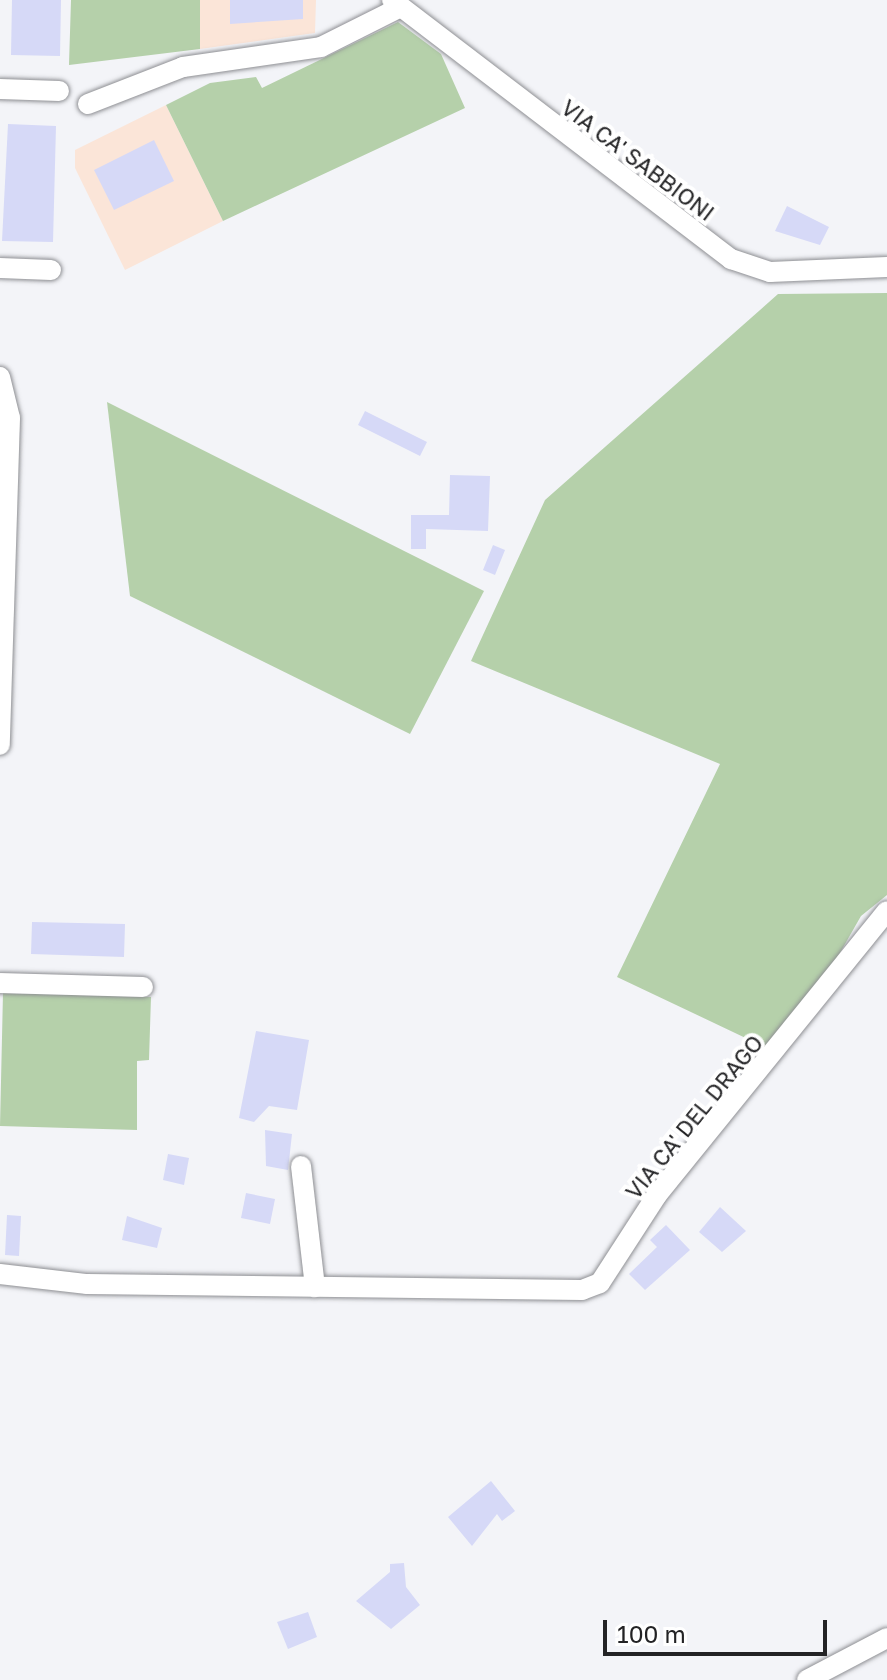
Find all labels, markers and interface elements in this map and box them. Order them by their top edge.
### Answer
street label: VIA CA' SABBIONI [556,94,720,226]
street label: VIA CA' DEL DRAGO [620,1030,768,1204]
scale bar [607,1604,831,1654]
text: 100 m [617,1619,686,1648]

